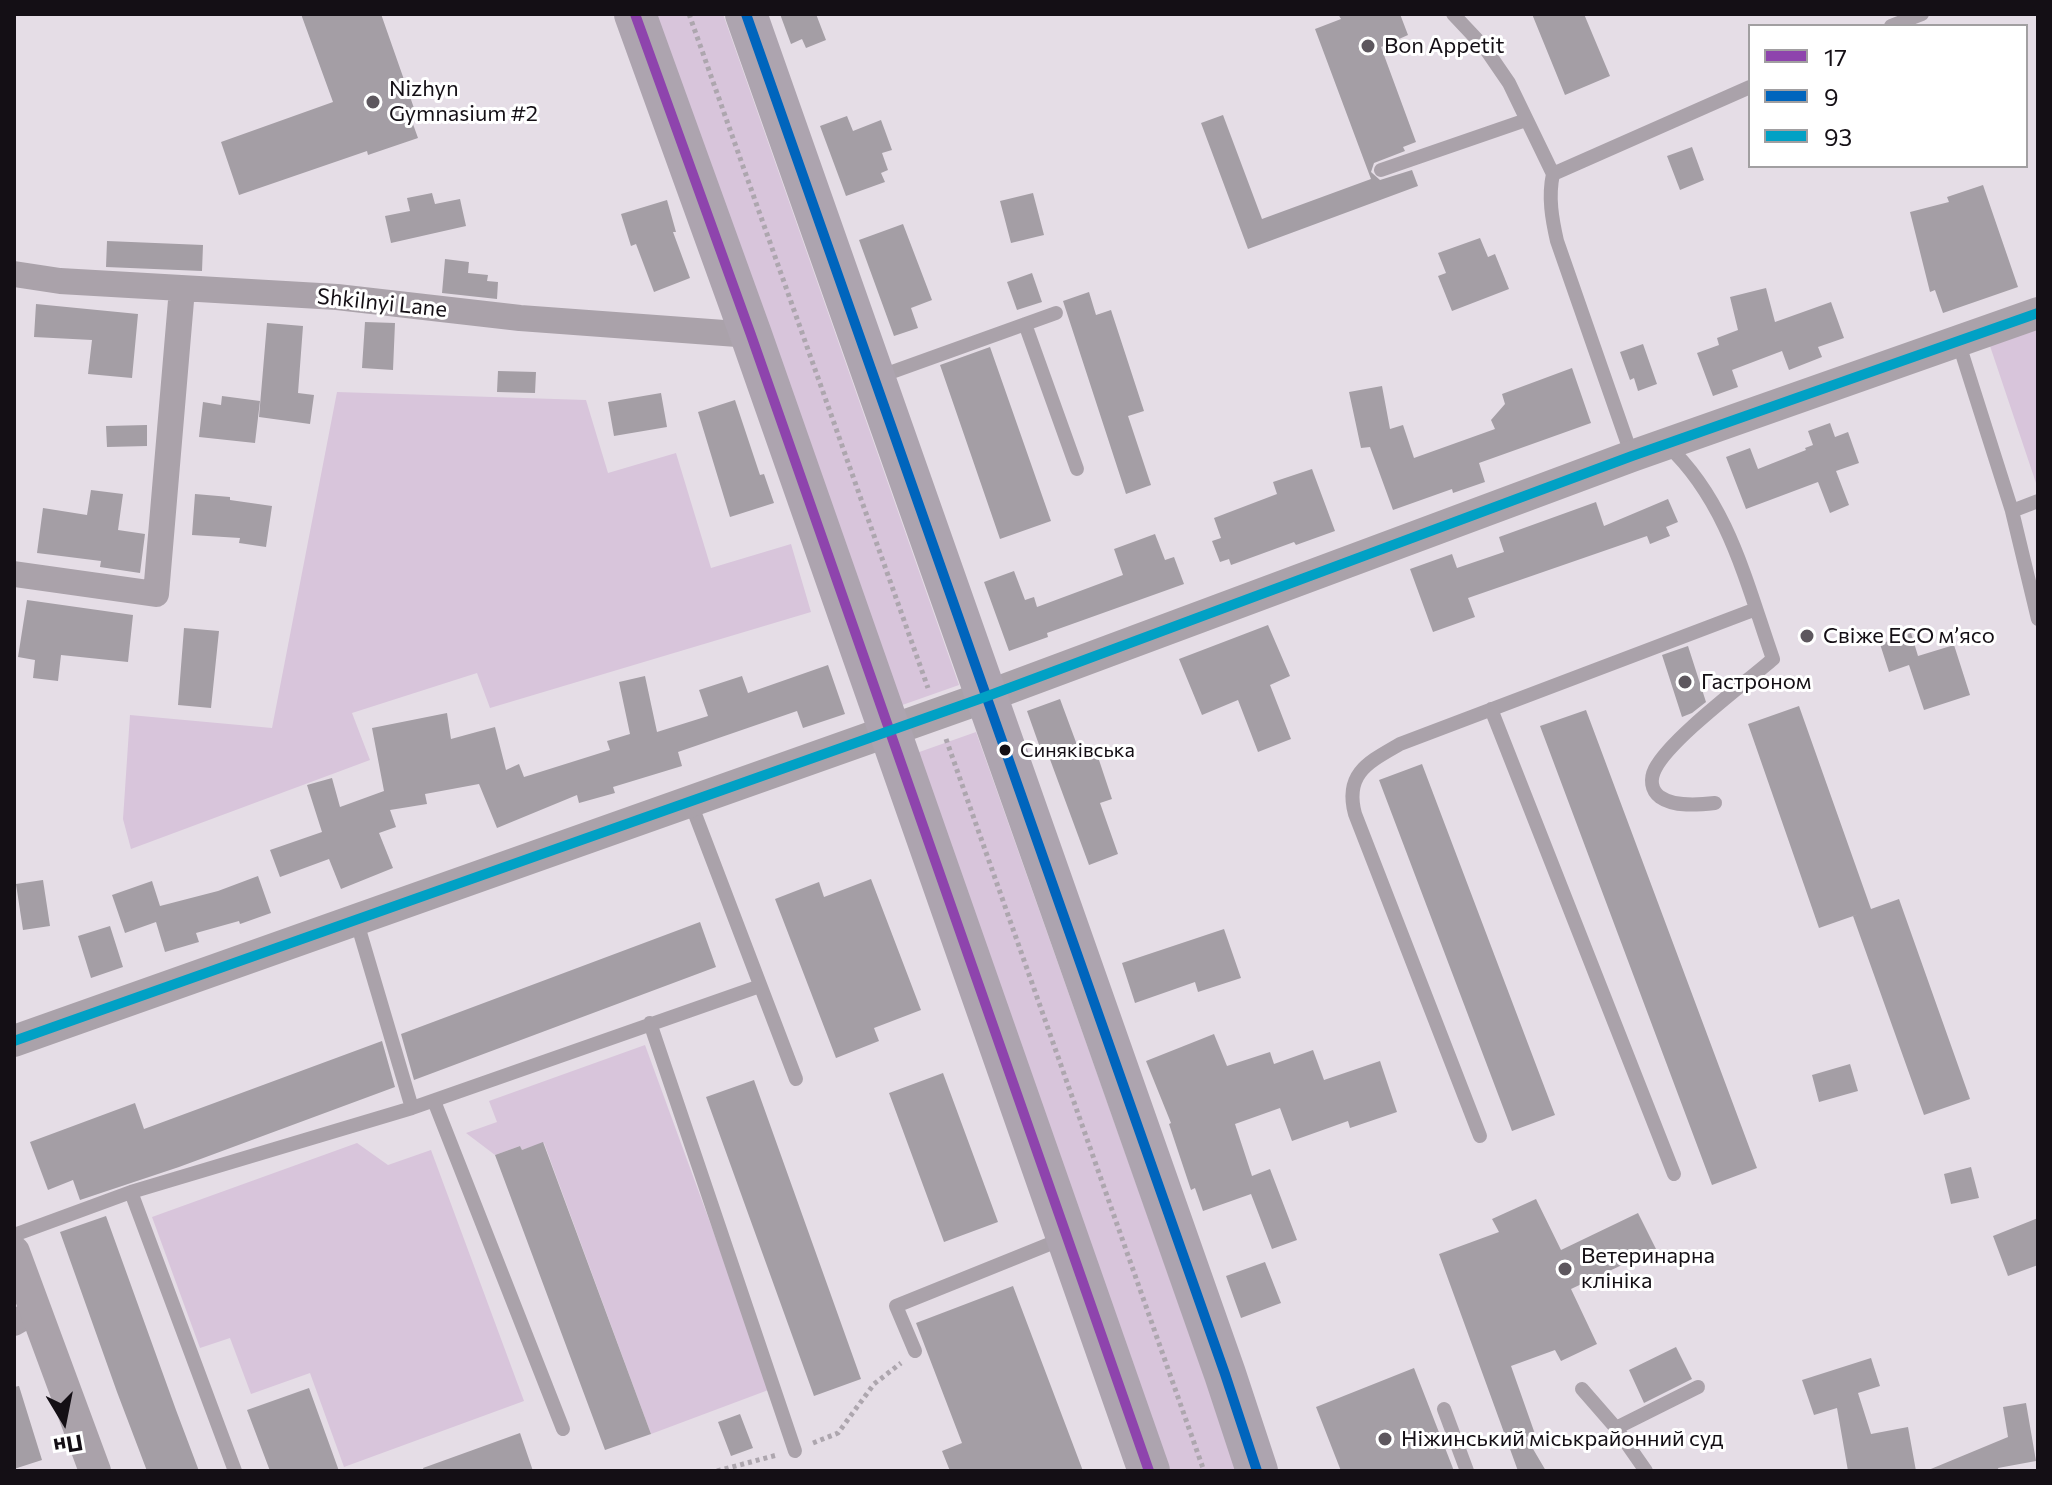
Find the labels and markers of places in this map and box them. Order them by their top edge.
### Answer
place label: Bon Appetit [1384,33,1505,59]
marker: Bon Appetit [1359,37,1377,55]
place label: Nizhyn Gymnasium #2 [389,76,538,128]
marker: Nizhyn Gymnasium #2 [364,93,382,111]
place label: Свіже ECO м’ясо [1823,623,1995,649]
marker: Свіже ECO м’ясо [1798,627,1816,645]
place label: Гастроном [1701,669,1811,695]
marker: Гастроном [1676,673,1694,691]
place label: Синяківська [1020,738,1135,762]
marker: Синяківська [997,742,1013,758]
place label: Ветеринарна клініка [1581,1243,1715,1294]
marker: Ветеринарна клініка [1556,1260,1574,1278]
place label: Ніжинський міськрайонний суд [1401,1426,1723,1452]
marker: Ніжинський міськрайонний суд [1376,1430,1394,1448]

